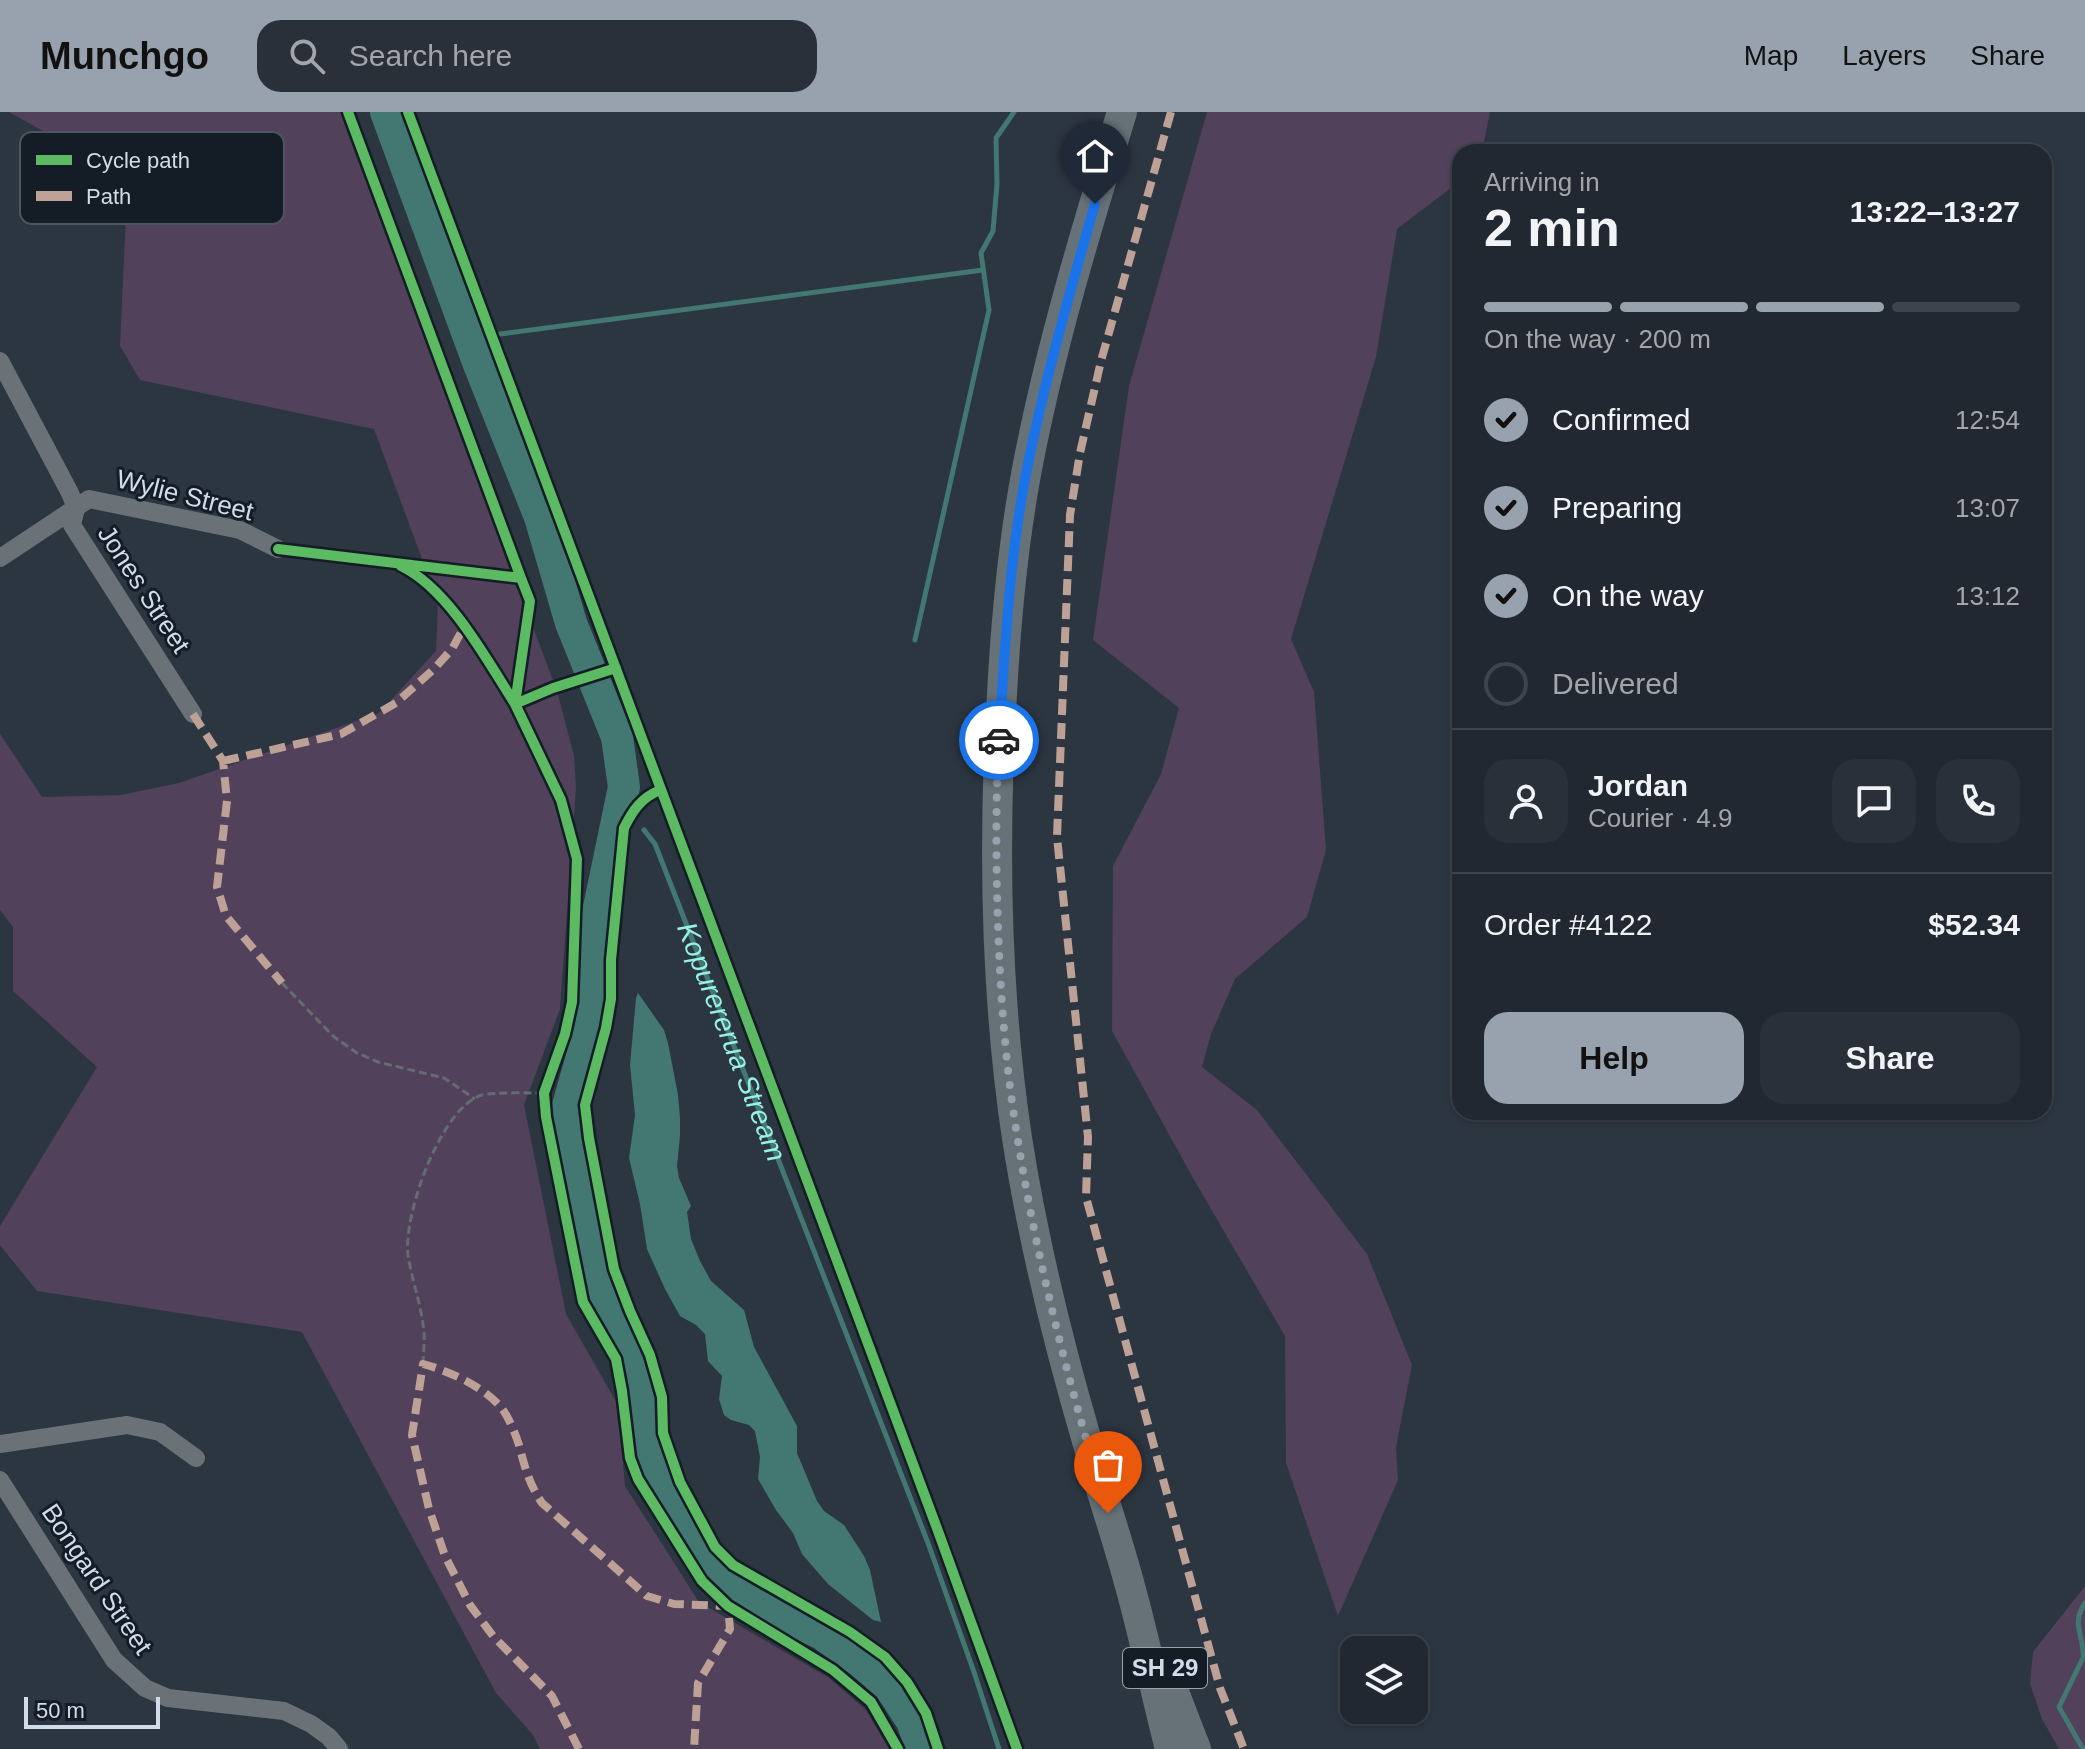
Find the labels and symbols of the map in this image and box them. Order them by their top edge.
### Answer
pin [1061,122,1129,204]
legend [20,132,284,224]
text: Cycle path [86,148,190,173]
text: Path [86,184,131,209]
street label: Wylie Street [113,464,257,527]
street label: Jones Street [92,520,197,659]
courier [959,700,1039,780]
water label: Kopurererua Stream [671,918,792,1166]
pin [1074,1431,1142,1513]
street label: Bongard Street [36,1498,159,1661]
road number: SH 29 [1123,1648,1207,1688]
scale bar [24,1693,160,1729]

